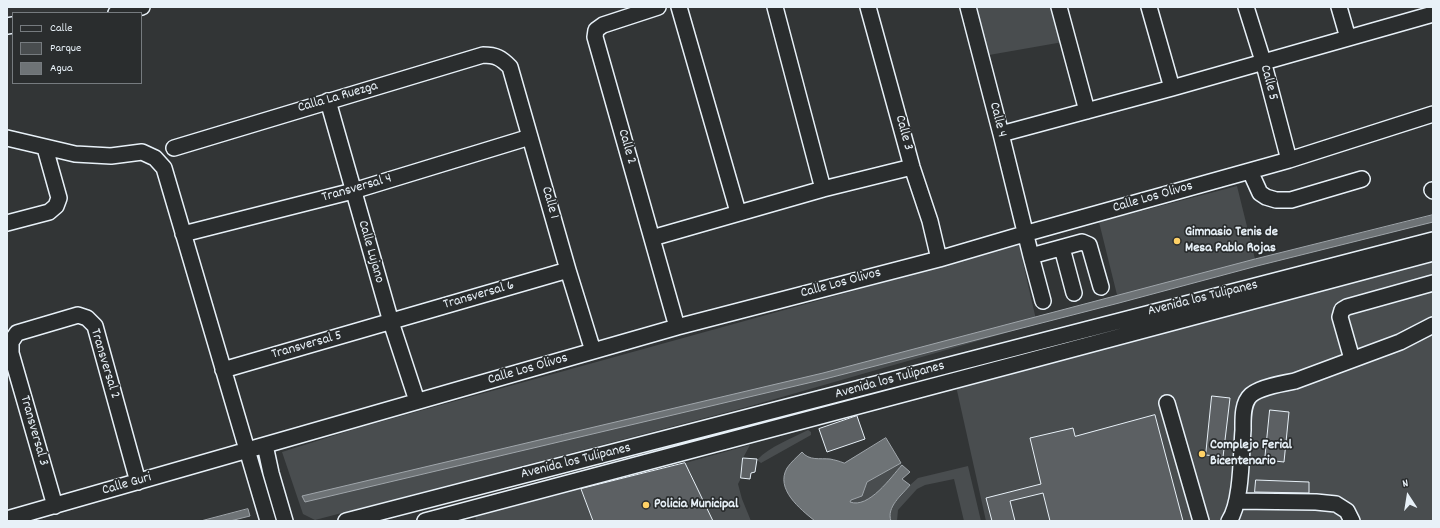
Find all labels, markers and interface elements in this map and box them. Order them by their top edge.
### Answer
legend [12,12,142,84]
text: Calle [50,20,73,37]
text: Parque [50,40,81,57]
text: Agua [50,60,73,77]
street label: Calle 5 [1255,63,1281,103]
street label: Calla La Ruezga [296,79,380,117]
street label: Calle 4 [985,101,1009,139]
street label: Calle 3 [890,114,916,152]
street label: Calle 2 [613,128,639,166]
street label: Transversal 4 [320,171,394,207]
street label: Calle Los Olivos [1111,179,1195,217]
street label: Calle 1 [536,185,562,221]
street label: Calle Lujano [353,219,387,285]
place label: Gimnasio Tenis de Mesa Pablo Rojas [1185,225,1278,258]
marker: Gimnasio Tenis de Mesa Pablo Rojas [1172,236,1182,246]
street label: Calle Los Olivos [799,265,883,303]
street label: Avenida los Tulipanes [1146,277,1260,321]
street label: Transversal 6 [442,278,516,314]
street label: Transversal 2 [85,327,123,401]
street label: Transversal 5 [270,328,344,364]
street label: Calle Los Olivos [486,351,570,389]
street label: Avenida los Tulipanes [833,358,947,404]
street label: Transversal 3 [15,394,51,468]
place label: Complejo Ferial Bicentenario [1210,438,1292,470]
street label: Avenida los Tulipanes [519,440,633,484]
marker: Complejo Ferial Bicentenario [1197,449,1207,459]
street label: Calle Guri [100,470,154,500]
north arrow [1388,476,1428,516]
text: N [1401,476,1410,493]
place label: Policia Municipal [654,497,738,513]
marker: Policia Municipal [641,500,651,510]

